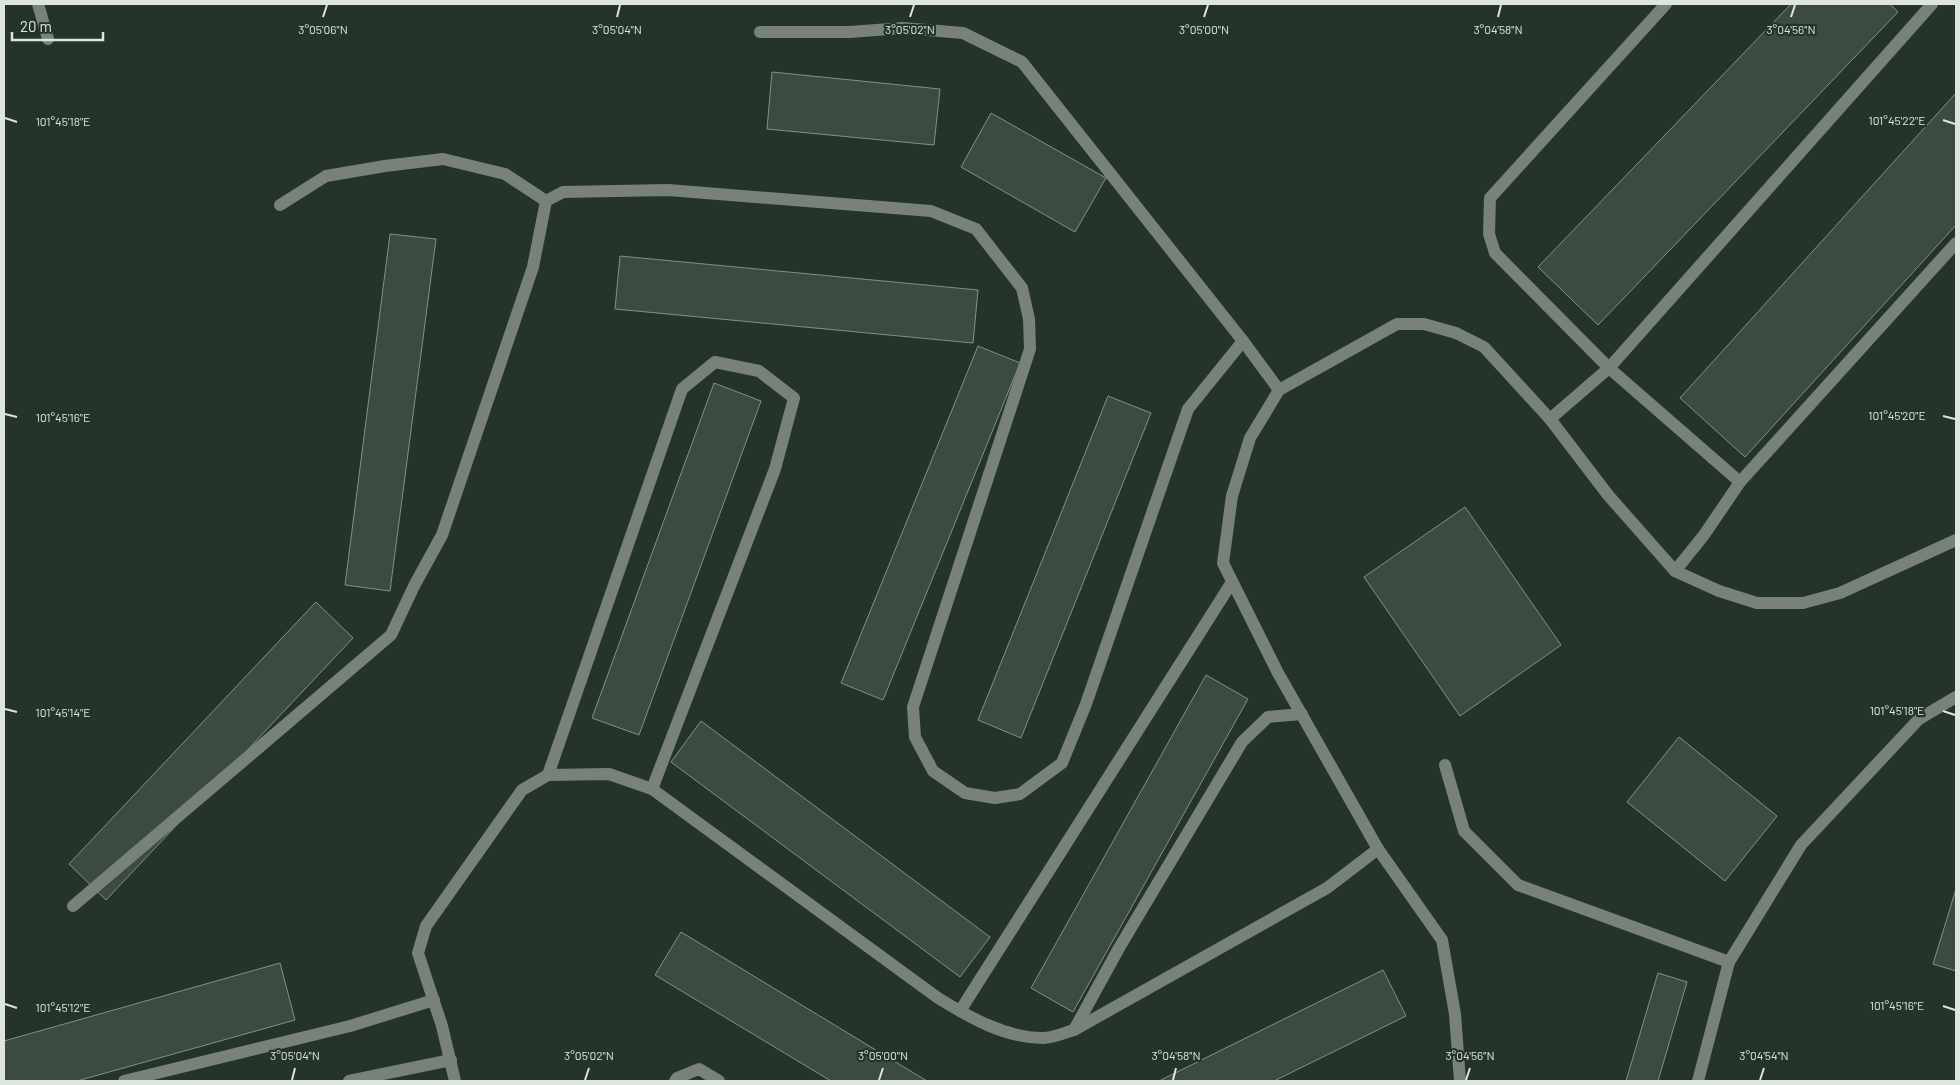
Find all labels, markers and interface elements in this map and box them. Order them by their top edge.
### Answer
scale bar [12,10,104,42]
text: 20 m [20,17,52,35]
text: 3°05'06"N [298,22,348,36]
text: 3°05'04"N [592,22,642,36]
text: 3°05'02"N [885,22,935,36]
text: 3°05'00"N [1179,22,1229,36]
text: 3°04'58"N [1473,22,1523,36]
text: 3°04'56"N [1766,22,1816,36]
text: 101°45'22"E [1868,113,1926,127]
text: 101°45'18"E [36,114,90,128]
text: 101°45'20"E [1868,408,1926,422]
text: 101°45'16"E [36,410,90,424]
text: 101°45'18"E [1870,703,1924,717]
text: 101°45'14"E [36,705,90,719]
text: 101°45'16"E [1870,998,1924,1012]
text: 101°45'12"E [36,1000,90,1014]
text: 3°05'04"N [270,1048,320,1062]
text: 3°05'02"N [564,1048,614,1062]
text: 3°05'00"N [858,1048,908,1062]
text: 3°04'58"N [1151,1048,1201,1062]
text: 3°04'56"N [1445,1048,1495,1062]
text: 3°04'54"N [1739,1048,1789,1062]

